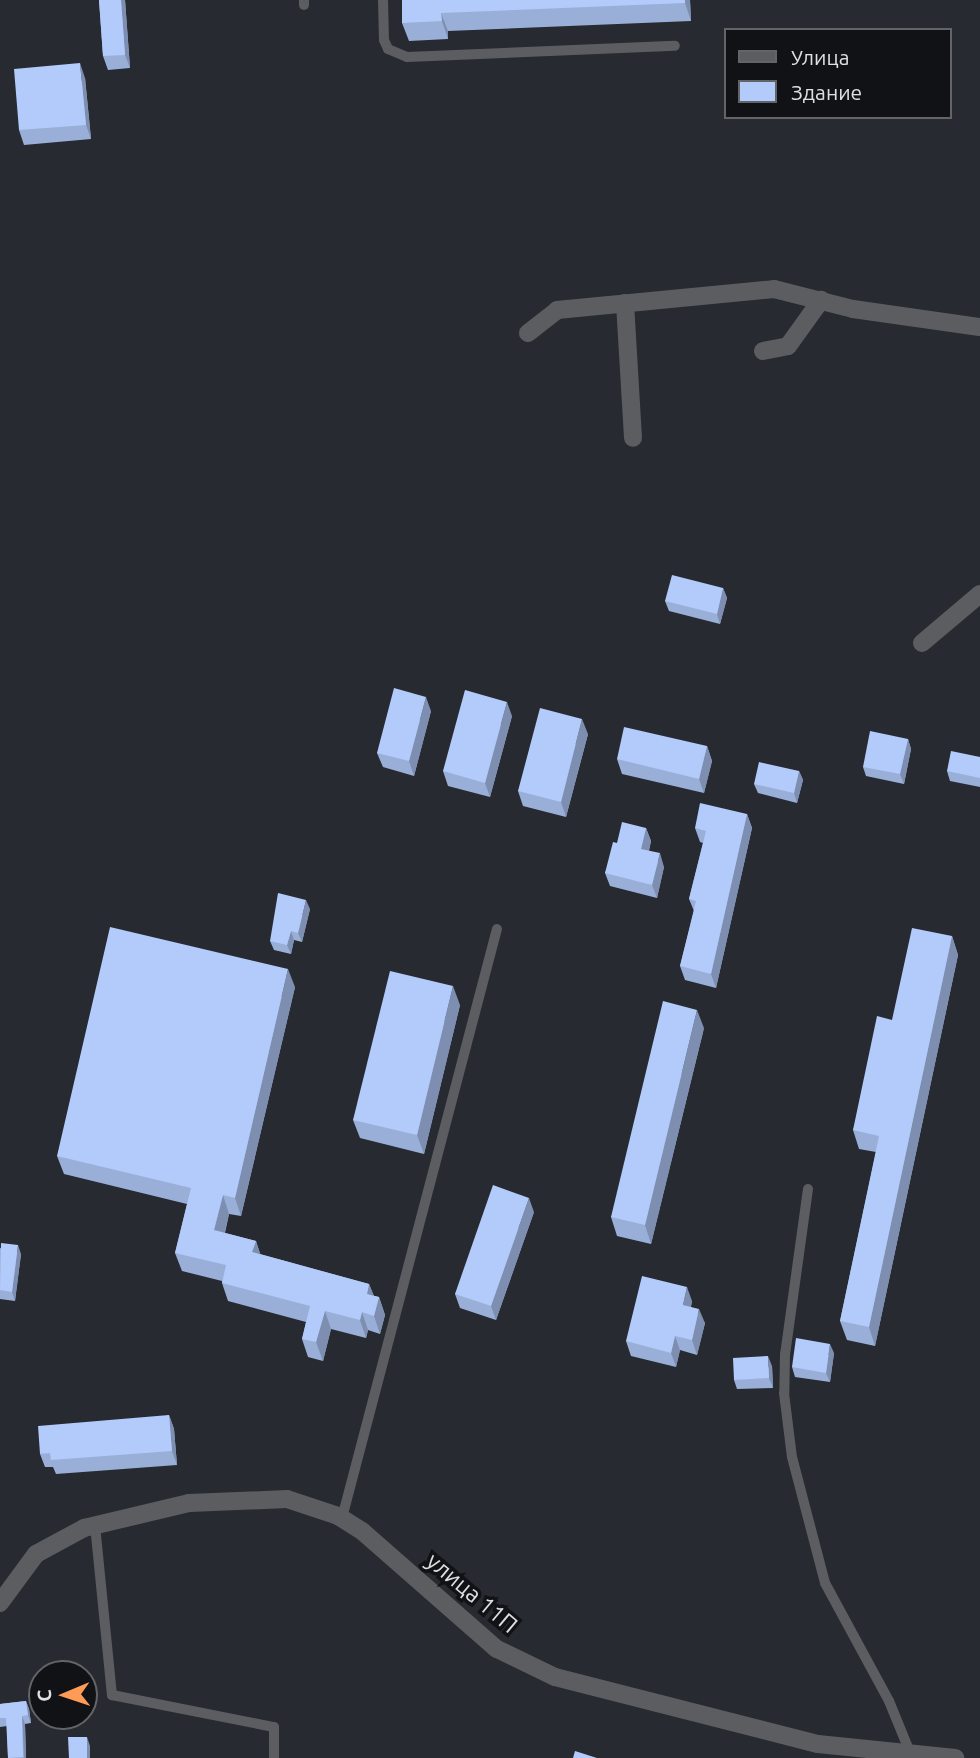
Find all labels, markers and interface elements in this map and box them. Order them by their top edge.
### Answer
legend [724,28,952,119]
text: Улица [791,45,849,69]
text: Здание [791,80,862,104]
street label: улица 11П [421,1547,523,1639]
north arrow [28,1660,98,1730]
text: С [33,1689,55,1702]

